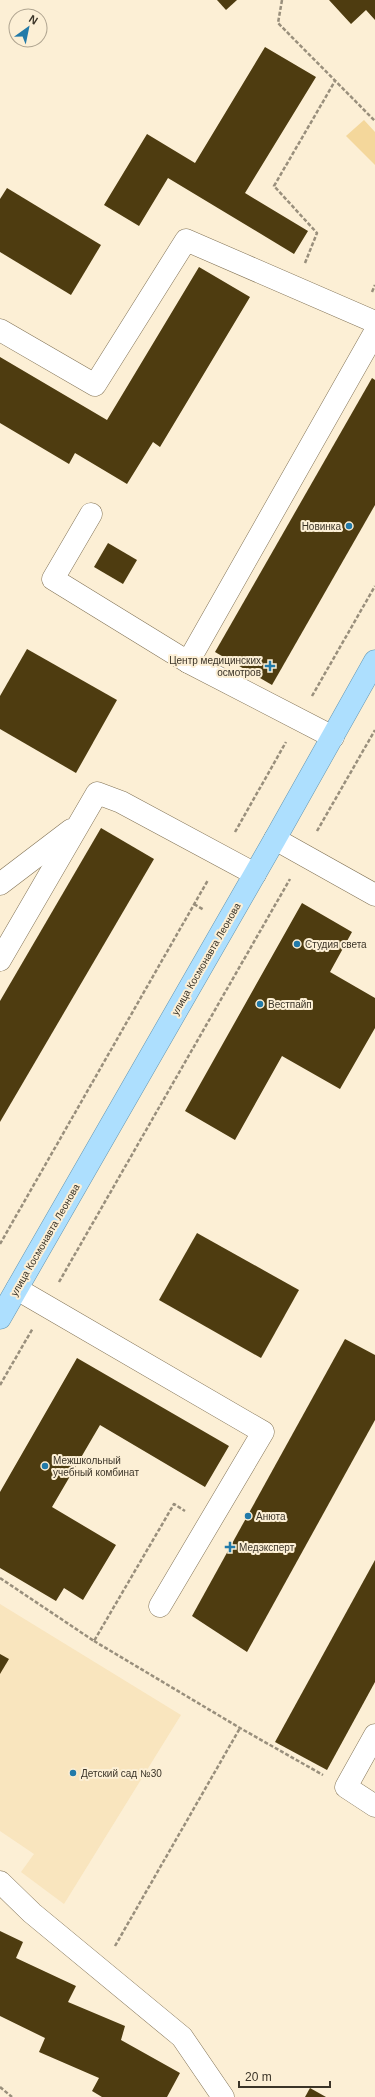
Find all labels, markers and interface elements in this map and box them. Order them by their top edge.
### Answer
north arrow [8,8,48,48]
text: N [27,12,40,27]
place label: Новинка [302,521,341,532]
marker: Новинка [344,521,354,531]
place label: Центр медицинских осмотров [169,655,261,678]
marker: Центр медицинских осмотров [264,660,276,672]
street label: улица Космонавта Леонова [169,901,243,1017]
marker: Студия света [292,939,302,949]
place label: Студия света [305,939,367,950]
marker: Вестпайп [255,999,265,1009]
place label: Вестпайп [268,999,312,1010]
street label: улица Космонавта Леонова [8,1182,82,1298]
place label: Межшкольный учебный комбинат [53,1455,139,1478]
marker: Межшкольный учебный комбинат [40,1461,50,1471]
marker: Анюта [243,1511,253,1521]
place label: Анюта [256,1511,286,1522]
marker: Медэксперт [224,1541,236,1553]
place label: Медэксперт [239,1542,295,1553]
marker: Детский сад №30 [68,1768,78,1778]
place label: Детский сад №30 [81,1768,162,1779]
scale bar [239,2063,330,2089]
text: 20 m [245,2070,272,2084]

